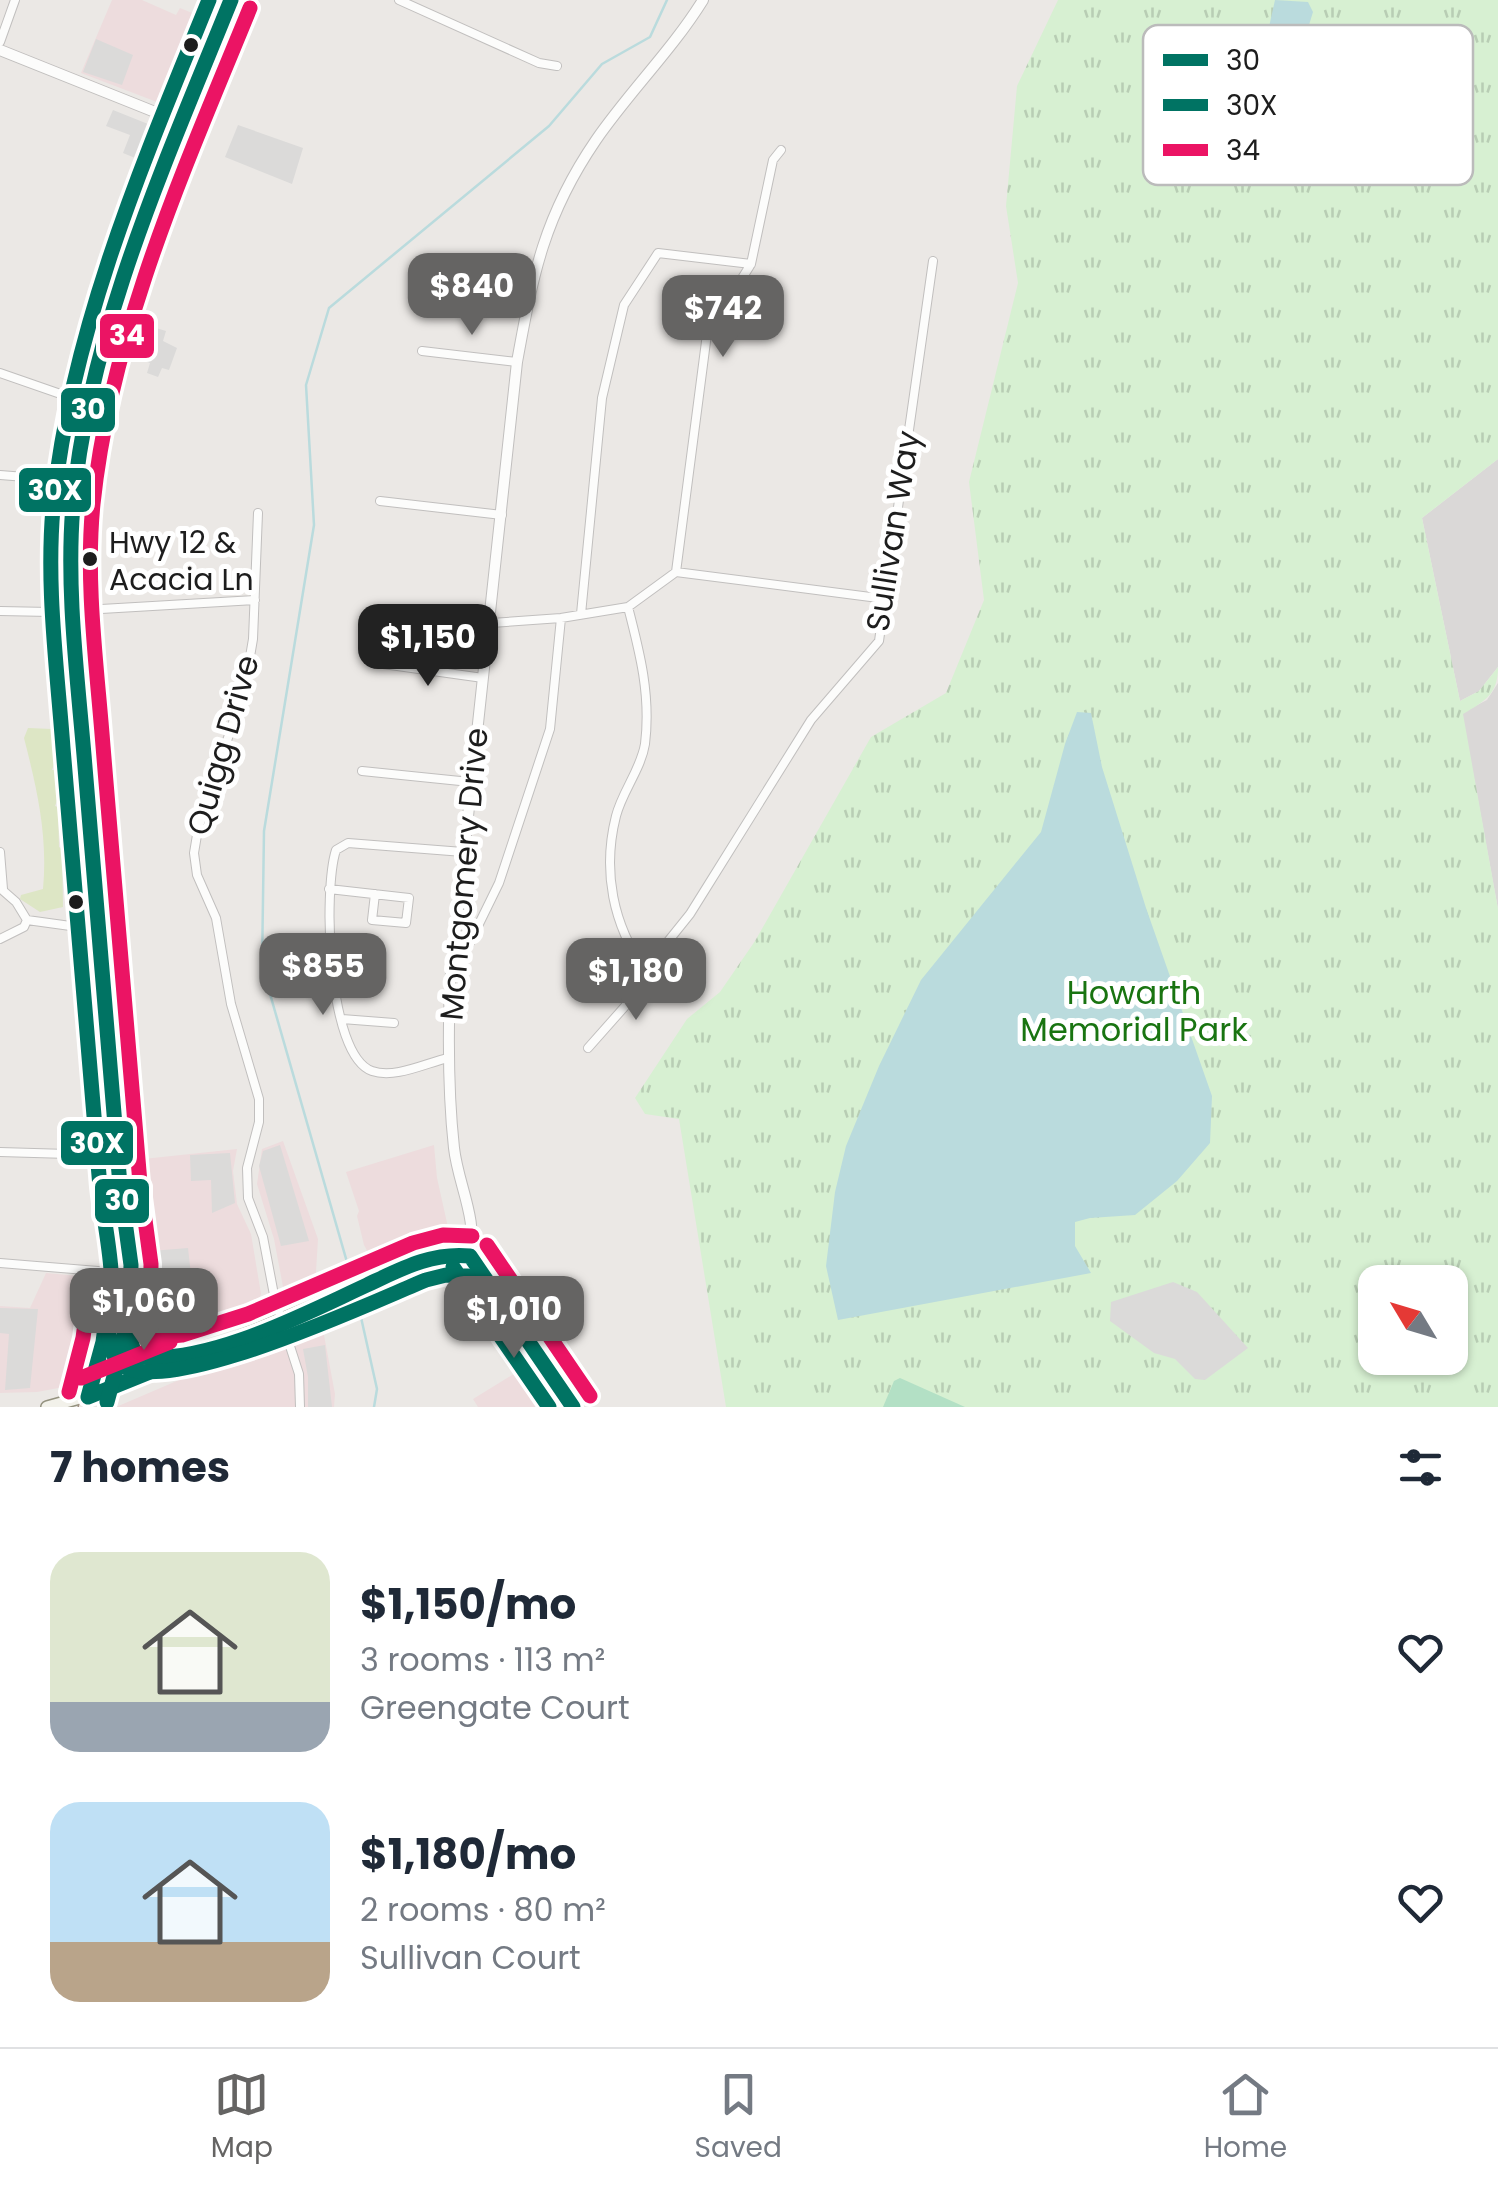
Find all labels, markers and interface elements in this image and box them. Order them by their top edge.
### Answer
legend [1143,25,1473,185]
unlabelled marker [181,35,201,55]
text: 30 [1226,41,1260,80]
text: 30X [1226,86,1277,125]
text: 34 [1226,131,1260,170]
pin: $840 [413,253,531,338]
text: $840 [430,263,514,308]
pin: $742 [664,275,782,360]
text: $742 [684,285,762,330]
line badge: 34 [98,312,156,360]
text: 34 [109,316,145,355]
line badge: 30 [59,386,117,434]
text: 30 [70,390,106,429]
street label: Sullivan Way [854,427,931,634]
line badge: 30X [17,466,93,514]
text: 30X [27,471,83,510]
place label: Hwy 12 & Acacia Ln [109,521,254,601]
marker: Hwy 12 & Acacia Ln [80,549,100,569]
pin: $1,150 [347,604,509,689]
text: $1,150 [380,614,476,659]
street label: Quigg Drive [175,649,270,840]
street label: Montgomery Drive [428,726,499,1022]
unlabelled marker [66,892,86,912]
pin: $855 [264,933,382,1018]
pin: $1,180 [555,938,717,1023]
text: $855 [281,943,365,988]
text: $1,180 [588,948,684,993]
park label: Howarth Memorial Park [1020,970,1248,1052]
line badge: 30X [59,1119,135,1167]
text: 30X [69,1124,125,1163]
line badge: 30 [93,1177,151,1225]
text: 30 [104,1181,140,1220]
north arrow [1358,1265,1468,1375]
map controls [1358,1265,1468,1375]
pin: $1,060 [63,1268,225,1353]
pin: $1,010 [433,1276,595,1361]
text: $1,060 [92,1278,196,1323]
text: $1,010 [466,1286,562,1331]
text: 7 homes [50,1438,230,1497]
icon: filters [1393,1440,1448,1495]
text: $1,150/mo [360,1575,576,1634]
icon: home [130,1592,250,1712]
icon: heart [1393,1625,1448,1680]
text: 3 rooms · 113 m² [360,1637,605,1682]
text: Greengate Court [360,1685,630,1730]
text: $1,180/mo [360,1825,576,1884]
icon: home [130,1842,250,1962]
icon: heart [1393,1875,1448,1930]
text: 2 rooms · 80 m² [360,1887,606,1932]
text: Sullivan Court [360,1935,581,1980]
tab: Map [211,2067,273,2169]
tab: Saved [695,2067,782,2169]
tab: Home [1204,2067,1287,2169]

